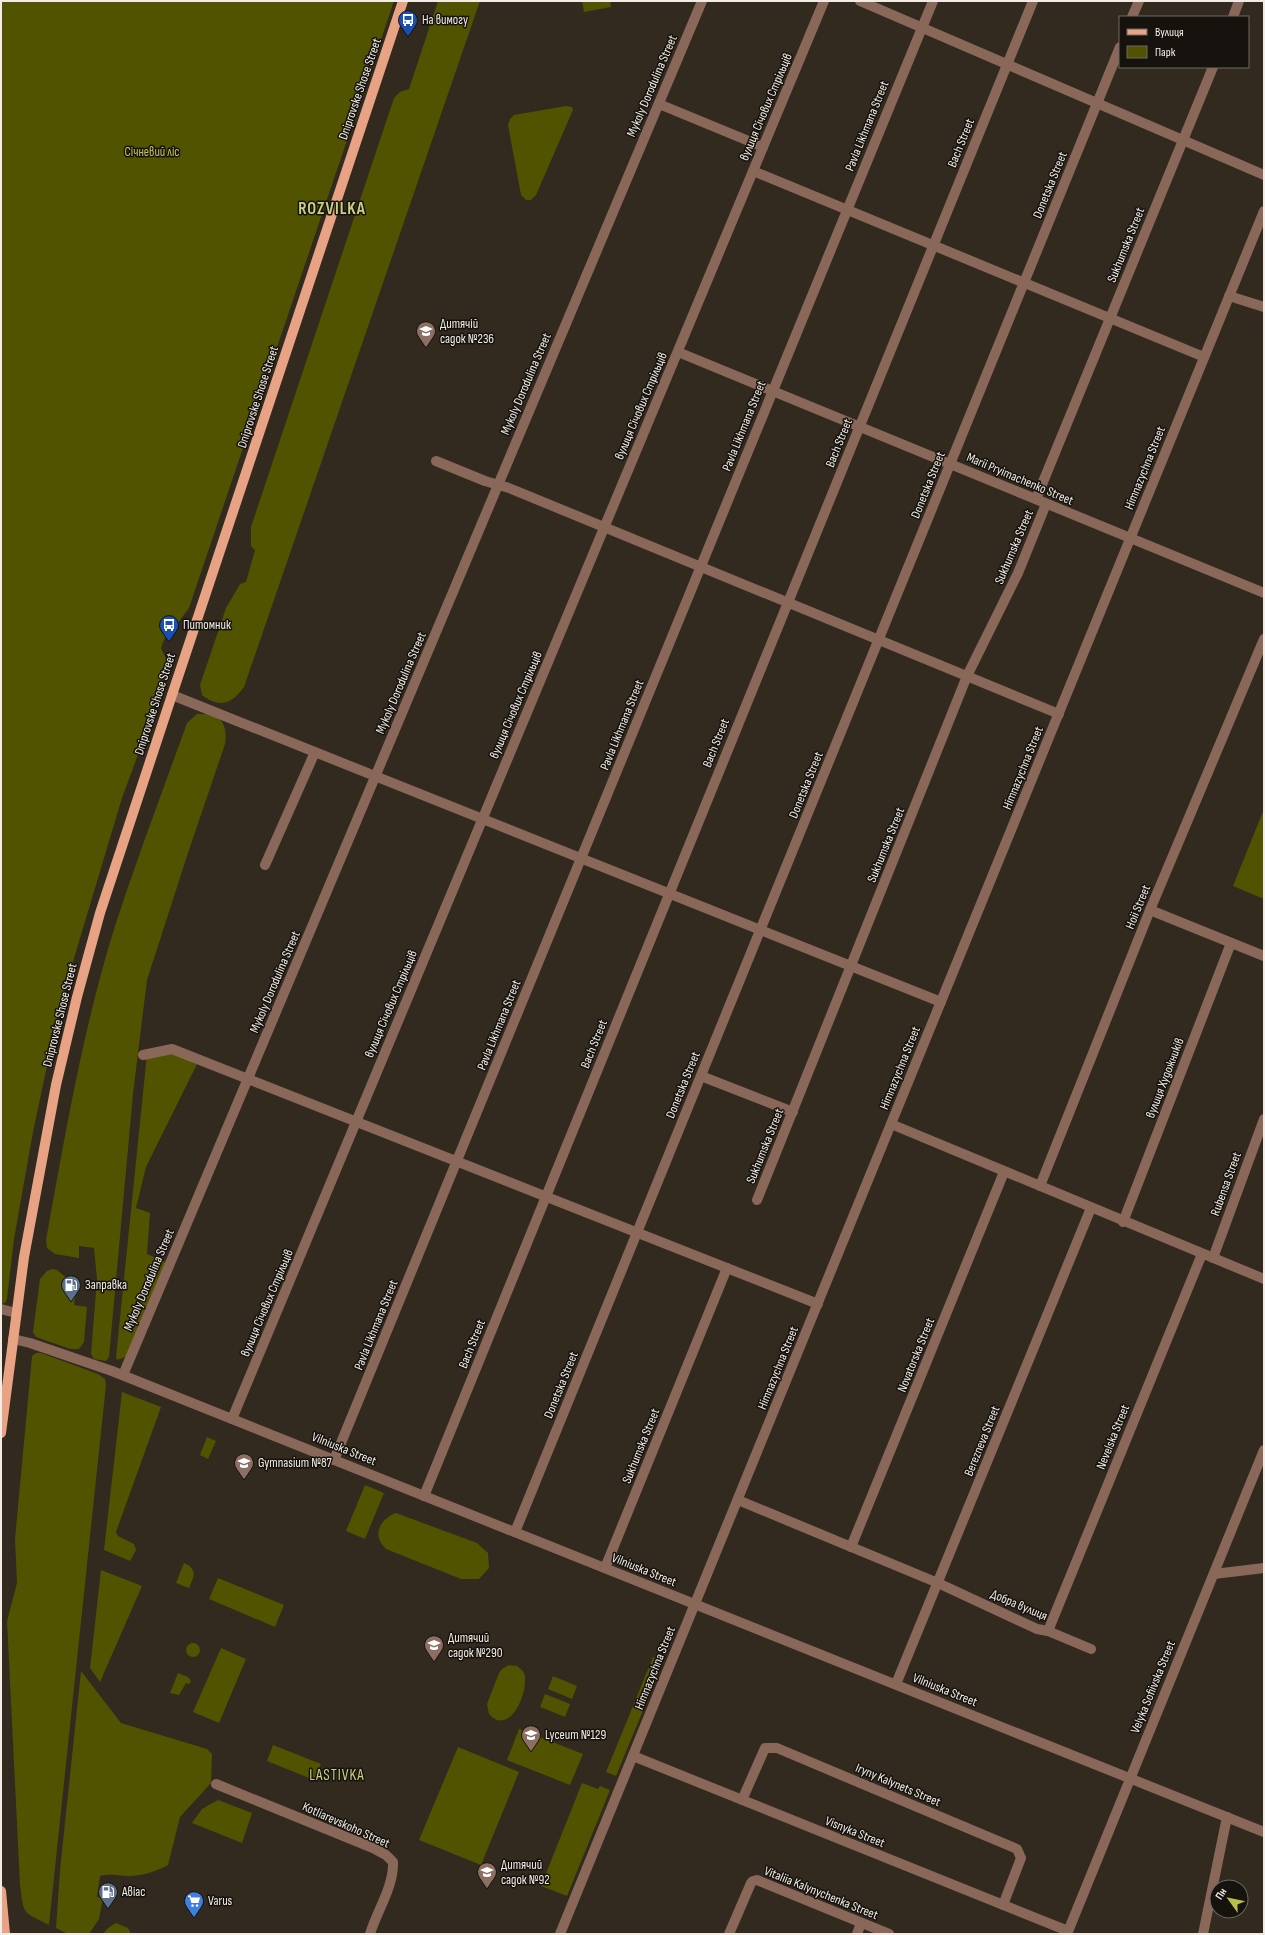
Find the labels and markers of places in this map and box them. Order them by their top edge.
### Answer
bus stop icon: На вимогу [397,9,419,37]
place label: На вимогу [422,12,468,28]
place label: Дитячій садок №236 [440,316,494,347]
school or university icon: Дитячій садок №236 [415,320,437,348]
bus stop icon: Питомник [158,614,180,642]
place label: Питомник [183,617,231,633]
fuel station icon: Заправка [60,1274,82,1302]
place label: Заправка [85,1277,127,1293]
school or university icon: Gymnasium №87 [233,1452,255,1480]
place label: Gymnasium №87 [258,1455,333,1471]
place label: Дитячий садок №290 [448,1630,503,1661]
school or university icon: Дитячий садок №290 [423,1634,445,1662]
school or university icon: Lyceum №129 [520,1724,542,1752]
place label: Lyceum №129 [545,1727,606,1743]
place label: Дитячий садок №92 [501,1857,550,1888]
school or university icon: Дитячий садок №92 [476,1861,498,1889]
fuel station icon: Авіас [97,1881,119,1909]
place label: Авіас [121,1884,146,1900]
supermarket icon: Varus [183,1890,205,1918]
place label: Varus [208,1893,233,1909]

